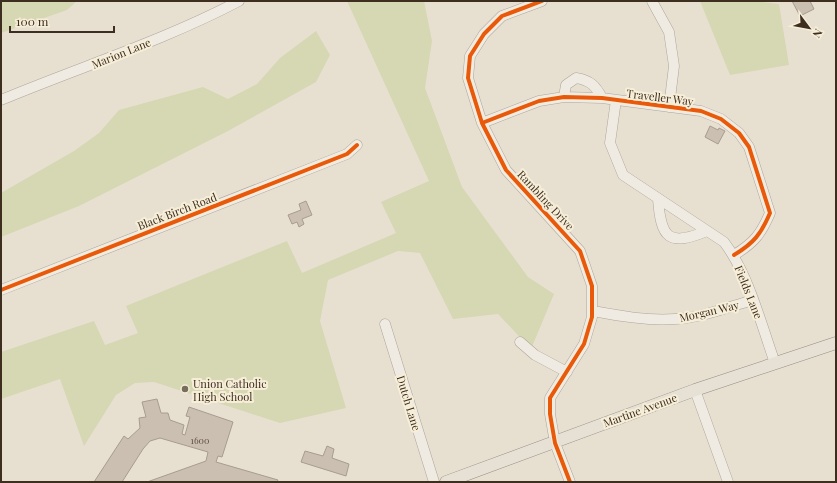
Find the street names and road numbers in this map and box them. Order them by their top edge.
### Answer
street label: Marion Lane [89,34,153,72]
street label: Traveller Way [626,85,695,109]
street label: Rambling Drive [514,167,578,233]
street label: Black Birch Road [135,189,219,233]
street label: Fields Lane [732,263,767,321]
street label: Morgan Way [678,297,741,325]
street label: Dutch Lane [394,374,425,433]
street label: Martine Avenue [601,389,680,430]

